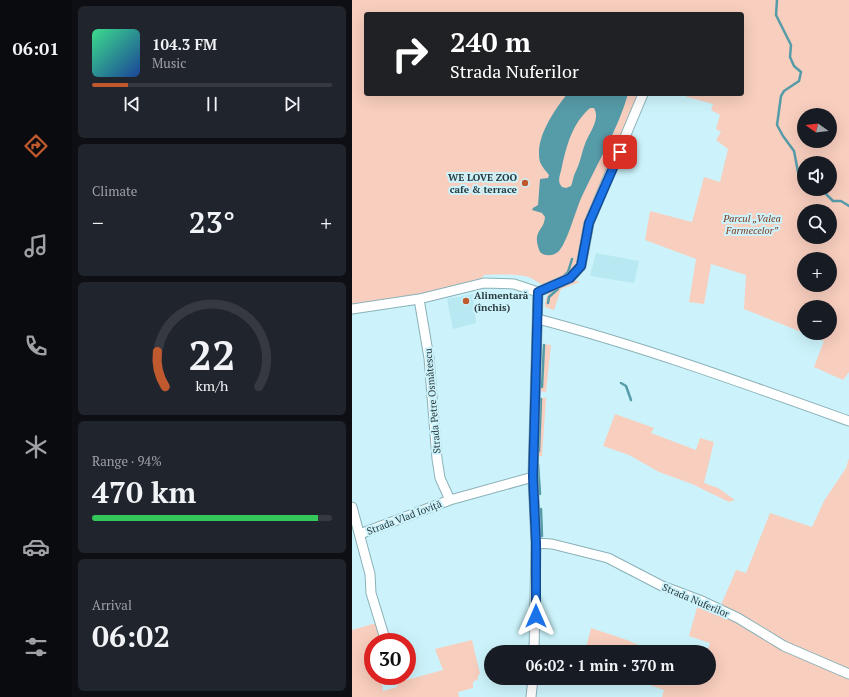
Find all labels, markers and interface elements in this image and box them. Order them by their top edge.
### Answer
text: 240 m [450,23,531,60]
icon: right [384,28,436,80]
text: 104.3 FM [152,34,217,54]
text: 06:01 [13,36,59,60]
text: Music [152,54,186,72]
text: Strada Nuferilor [450,59,579,83]
icon: previous [121,93,143,115]
icon: pause [201,93,223,115]
icon: next [281,93,303,115]
north arrow [797,108,837,148]
map controls [797,108,837,340]
icon: directions [22,132,50,160]
pin [603,135,637,169]
icon: arrive [609,141,631,163]
button: sound [797,156,837,196]
place label: WE LOVE ZOO cafe & terrace [448,171,518,196]
marker: WE LOVE ZOO cafe & terrace [520,178,530,188]
text: Climate [92,182,137,200]
text: 23° [189,202,235,242]
button: search [797,204,837,244]
text: − [92,208,104,237]
text: + [320,208,332,237]
park label: Parcul „Valea Farmecelor” [722,212,781,237]
icon: music [22,232,50,260]
button: + [797,252,837,292]
place label: Alimentară (închis) [474,289,529,314]
marker: Alimentară (închis) [461,296,471,306]
button: − [797,300,837,340]
text: 22 [188,326,236,381]
icon: phone [22,332,50,360]
street label: Strada Petre Osmătescu [421,348,444,454]
text: km/h [196,375,229,394]
icon: climate [22,433,50,461]
text: Range · 94% [92,452,162,470]
text: 470 km [92,472,196,512]
street label: Strada Vlad Ioviță [365,497,444,538]
icon: car [22,533,50,561]
street label: Strada Nuferilor [660,580,731,620]
position arrow [515,595,557,637]
text: Arrival [92,596,132,614]
text: 06:02 [92,616,170,656]
icon: filters [22,633,50,661]
speed limit sign: 30 [364,633,416,685]
text: 06:02 · 1 min · 370 m [526,655,674,675]

